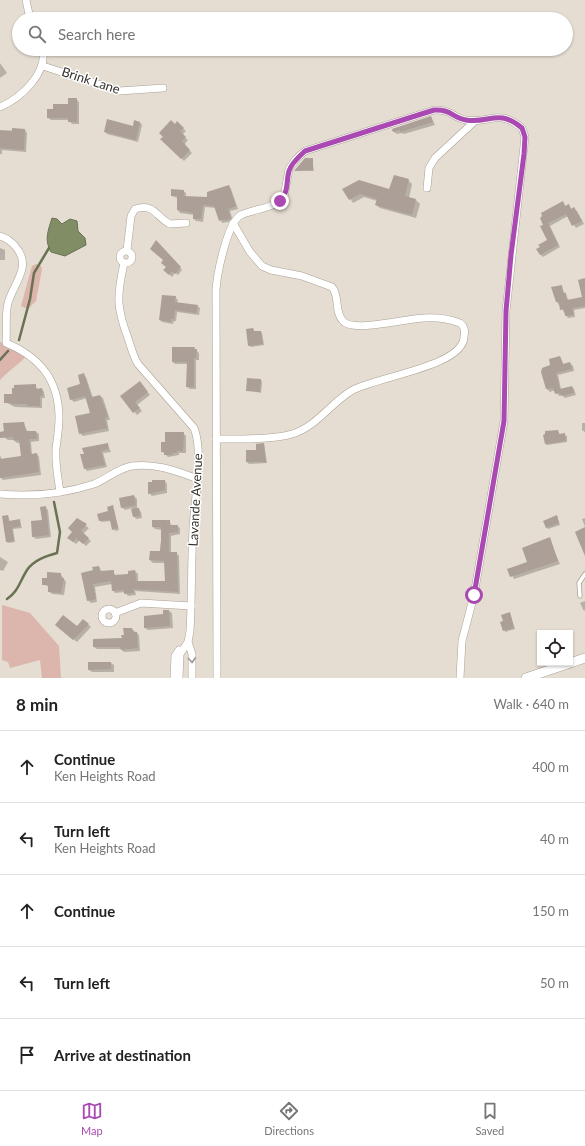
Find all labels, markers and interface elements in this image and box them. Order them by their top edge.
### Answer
search box [12,12,573,56]
icon: search [26,23,48,45]
text: Search here [58,25,135,43]
street label: Brink Lane [60,63,122,97]
route end [271,192,289,210]
street label: Lavande Avenue [185,453,205,547]
route start [465,586,483,604]
map controls [537,630,573,666]
button: locate [537,630,573,666]
one-way arrow [188,657,197,663]
text: 8 min [16,694,58,715]
text: Walk · 640 m [493,696,569,712]
text: Continue [54,750,115,768]
icon: ahead [16,756,38,778]
text: 400 m [532,759,569,775]
text: Ken Heights Road [54,768,156,784]
text: Turn left [54,822,110,840]
icon: left [16,828,38,850]
text: 40 m [540,831,569,847]
text: Ken Heights Road [54,840,156,856]
icon: ahead [16,900,38,922]
text: Continue [54,902,115,920]
text: 150 m [532,903,569,919]
icon: left [16,972,38,994]
text: Turn left [54,974,110,992]
text: 50 m [540,975,569,991]
icon: arrive [16,1044,38,1066]
text: Arrive at destination [54,1046,191,1064]
tab: Map [81,1100,103,1137]
tab: Directions [264,1100,314,1137]
tab: Saved [475,1100,504,1137]

